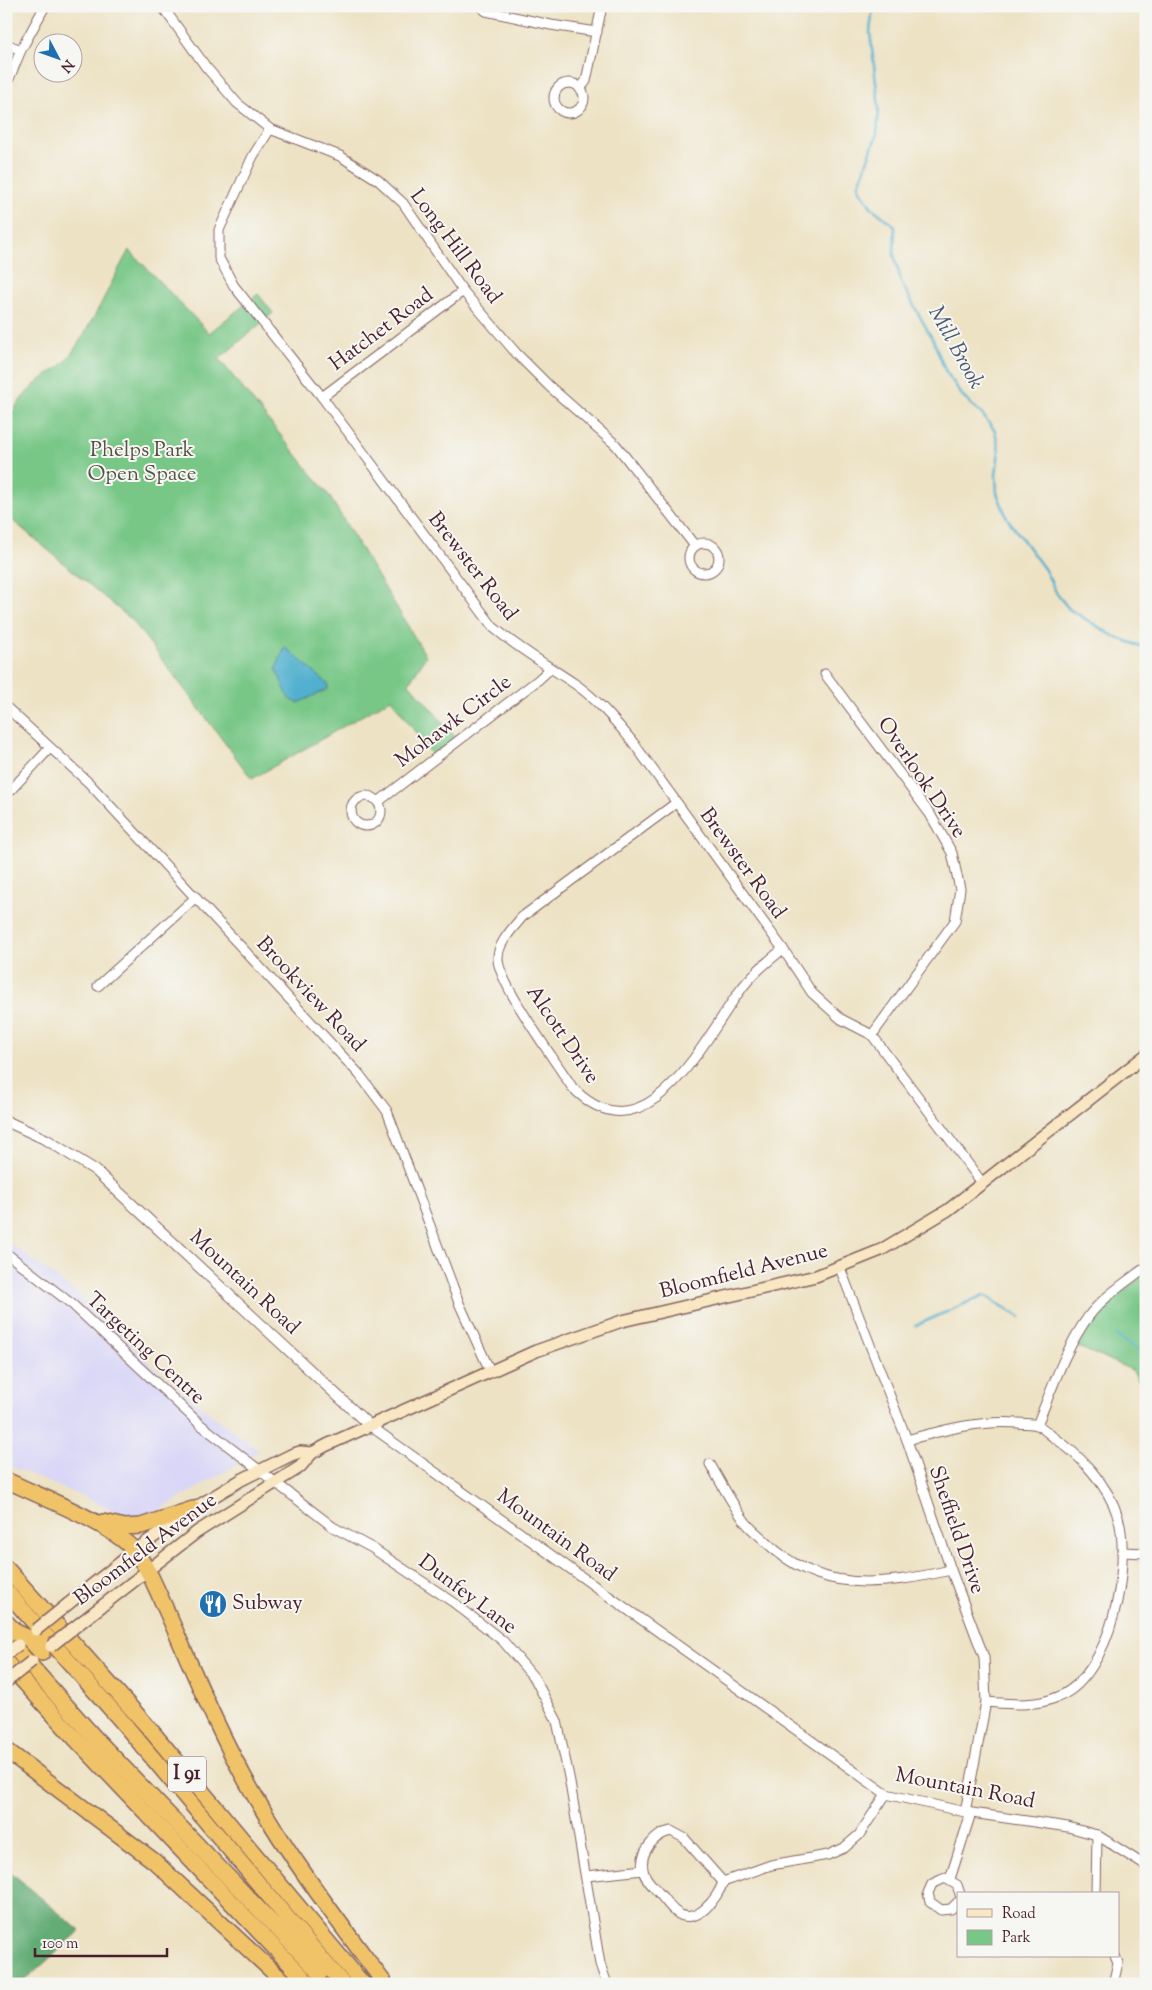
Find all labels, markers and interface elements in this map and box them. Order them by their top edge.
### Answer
north arrow [32,32,82,82]
text: N [55,54,78,76]
street label: Long Hill Road [402,183,508,311]
street label: Hatchet Road [324,281,440,379]
water label: Mill Brook [919,300,991,396]
park label: Phelps Park Open Space [87,436,197,490]
street label: Brewster Road [420,506,524,628]
street label: Mohawk Circle [390,668,518,776]
street label: Overlook Drive [869,711,973,845]
street label: Brewster Road [691,802,793,926]
street label: Brookview Road [248,930,372,1060]
street label: Alcott Drive [518,980,606,1090]
street label: Mountain Road [182,1224,306,1342]
street label: Bloomfield Avenue [657,1237,831,1307]
street label: Targeting Centre [79,1286,211,1412]
street label: Sheffield Drive [920,1462,992,1598]
street label: Mountain Road [490,1482,622,1590]
street label: Bloomfield Avenue [68,1486,224,1614]
street label: Dunfey Lane [411,1548,523,1642]
restaurant icon: Subway [198,1589,228,1619]
place label: Subway [232,1589,303,1619]
road number: I 91 [168,1756,206,1792]
street label: Mountain Road [893,1761,1038,1817]
legend [957,1892,1120,1958]
text: Road [1002,1904,1036,1925]
scale bar [35,1925,168,1957]
text: Park [1002,1928,1031,1949]
text: 100 m [42,1934,79,1955]

